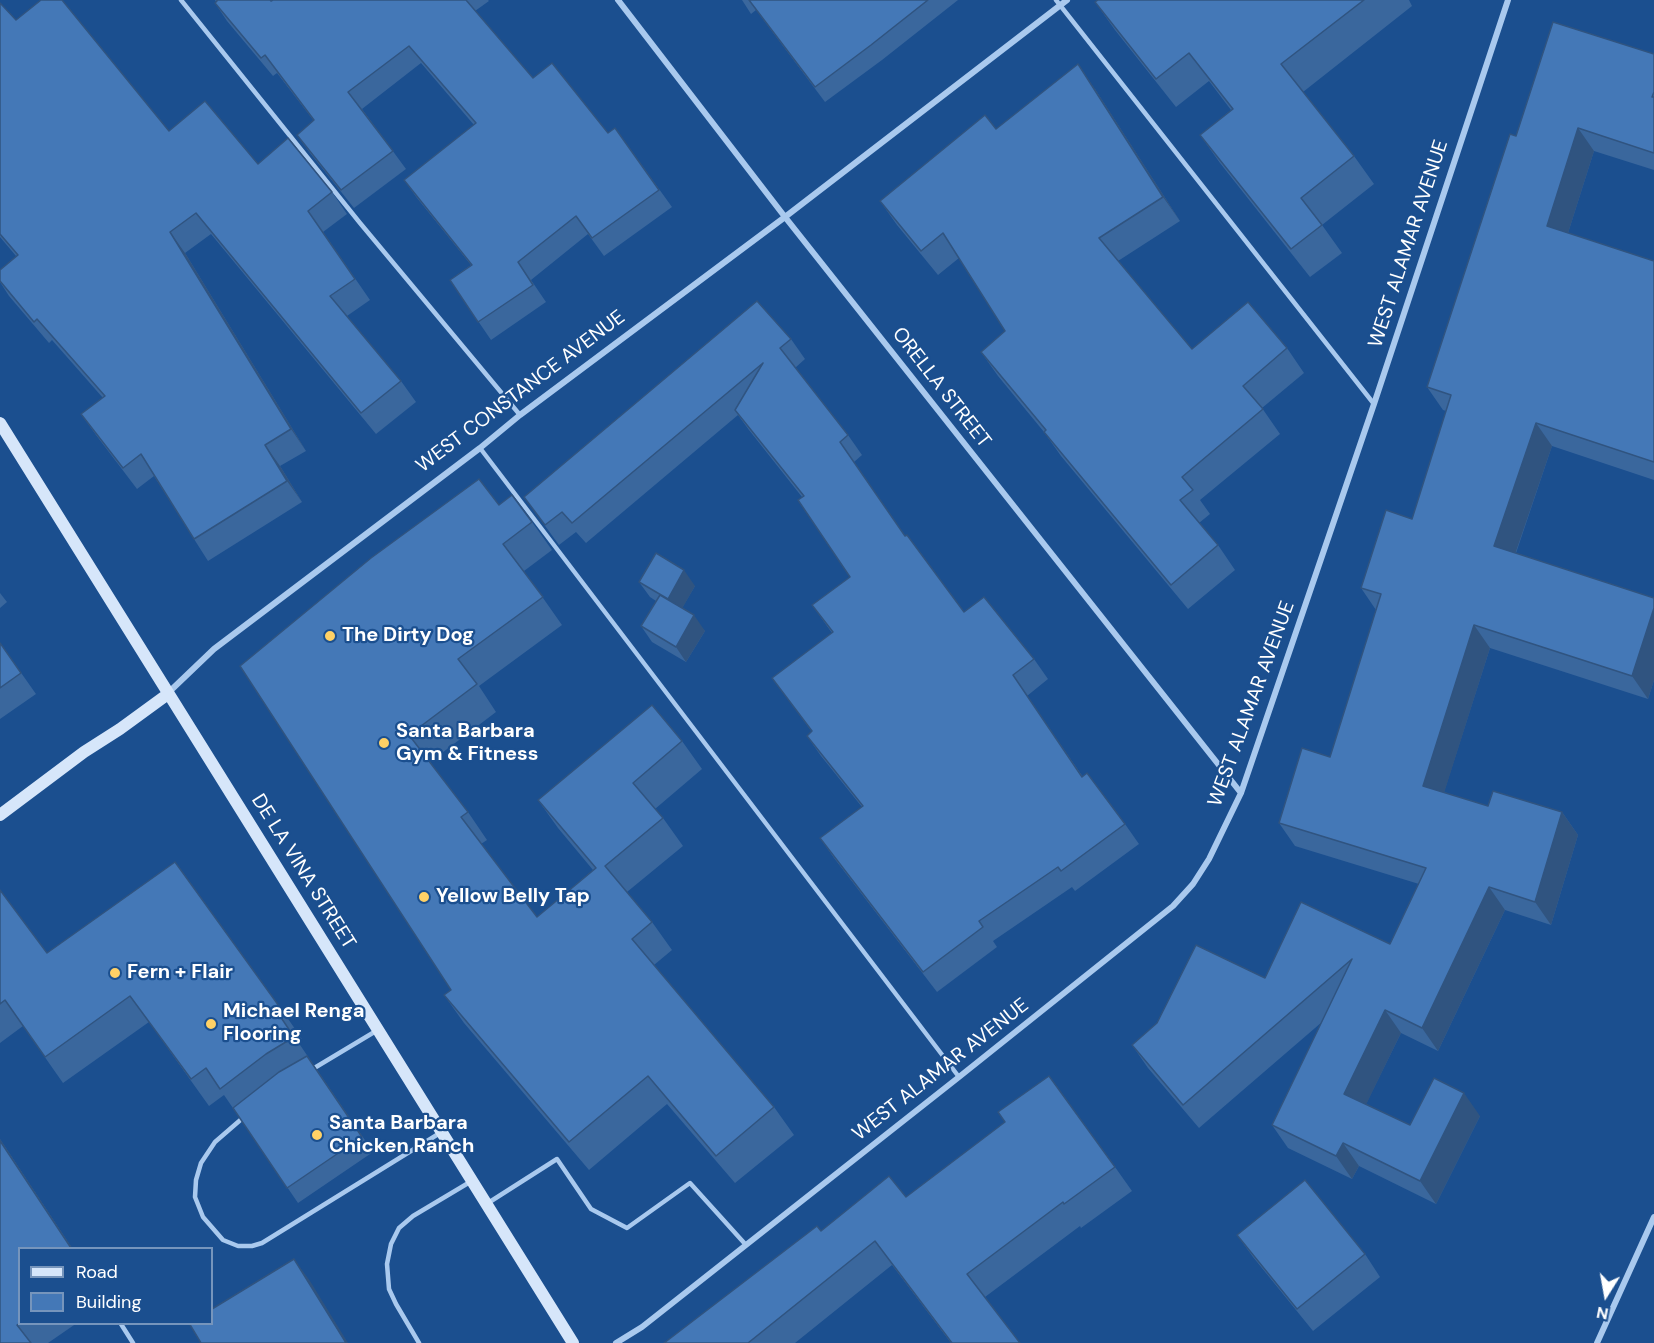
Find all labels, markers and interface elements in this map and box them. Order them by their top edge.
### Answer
street label: WEST ALAMAR AVENUE [1364,137,1454,351]
street label: WEST CONSTANCE AVENUE [412,306,630,478]
street label: ORELLA STREET [886,323,996,453]
street label: WEST ALAMAR AVENUE [1204,598,1300,810]
place label: The Dirty Dog [342,624,474,648]
marker: The Dirty Dog [323,629,337,643]
place label: Santa Barbara Gym & Fitness [396,720,538,767]
marker: Santa Barbara Gym & Fitness [377,736,391,750]
street label: DE LA VINA STREET [246,790,360,954]
place label: Yellow Belly Tap [436,885,590,909]
marker: Yellow Belly Tap [417,890,431,904]
place label: Fern + Flair [127,961,233,985]
marker: Fern + Flair [108,966,122,980]
street label: WEST ALAMAR AVENUE [848,994,1034,1146]
place label: Michael Renga Flooring [223,1000,365,1047]
marker: Michael Renga Flooring [204,1017,218,1031]
place label: Santa Barbara Chicken Ranch [329,1112,474,1159]
marker: Santa Barbara Chicken Ranch [310,1128,324,1142]
legend [18,1247,213,1325]
text: Road [76,1260,118,1284]
north arrow [1576,1265,1636,1325]
text: Building [76,1290,141,1314]
text: N [1595,1302,1610,1325]

